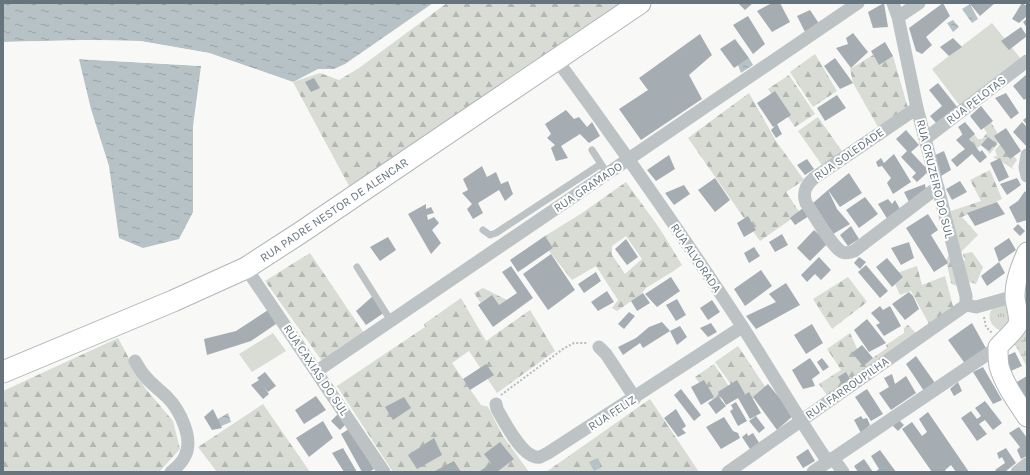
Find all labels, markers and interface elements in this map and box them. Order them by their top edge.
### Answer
street label: RUA PELOTAS [943,73,1009,127]
street label: RUA CRUZEIRO DO SUL [913,118,957,240]
street label: RUA SOLEDADE [811,125,887,183]
street label: RUA PADRE NESTOR DE ALENCAR [257,155,411,265]
street label: RUA GRAMADO [551,159,625,215]
street label: RUA ALVORADA [668,221,724,295]
street label: RUA CAXIAS DO SUL [280,322,352,418]
street label: RUA FARROUPILHA [803,354,891,422]
street label: RUA FELIZ [586,392,638,434]

